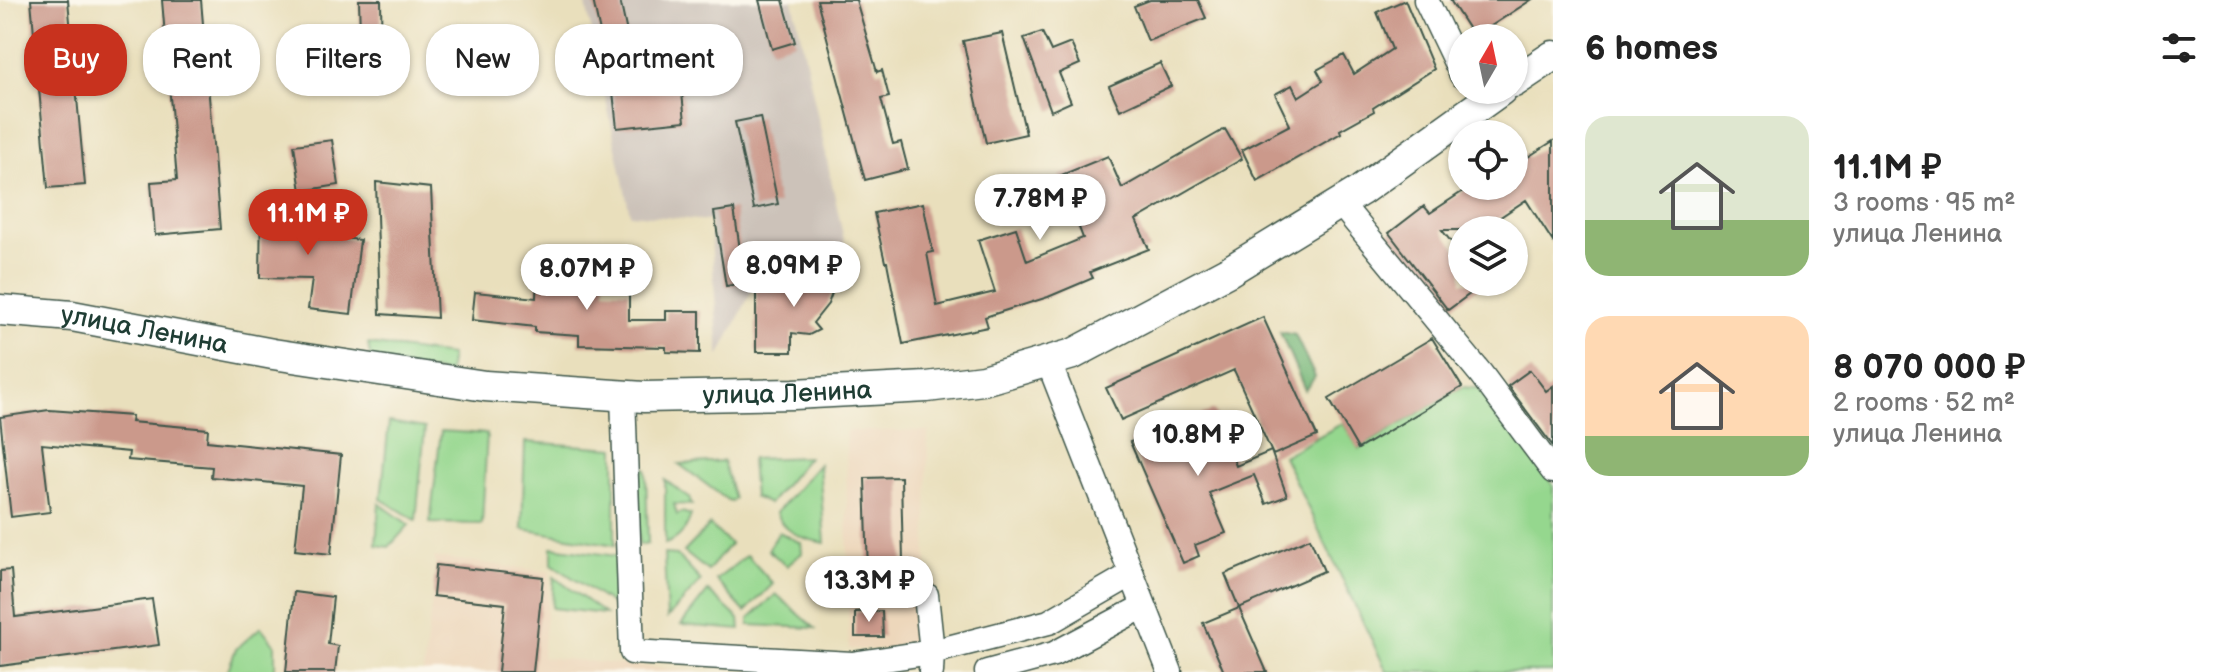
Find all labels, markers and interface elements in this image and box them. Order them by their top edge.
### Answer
chip: Buy [24,24,127,96]
chip: Rent [143,24,260,96]
chip: Filters [276,24,410,96]
chip: New [426,24,539,96]
chip: Apartment [555,24,743,96]
north arrow [1448,24,1528,104]
map controls [1448,24,1528,296]
icon: filters [2157,26,2201,70]
text: 6 homes [1585,28,1718,69]
button: locate [1448,120,1528,200]
text: 11.1M ₽ [1833,147,1942,188]
icon: home [1649,148,1745,244]
pin: 7.78M ₽ [966,174,1114,242]
text: 7.78M ₽ [993,184,1087,215]
text: 3 rooms · 95 m² [1833,188,2015,219]
pin: 11.1M ₽ [234,189,382,257]
text: 11.1M ₽ [266,199,350,230]
button: layers [1448,216,1528,296]
text: улица Ленина [1833,219,2002,250]
pin: 8.09M ₽ [720,241,868,309]
pin: 8.07M ₽ [513,244,661,312]
text: 8.09M ₽ [745,251,843,282]
text: 8.07M ₽ [539,254,635,285]
street label: улица Ленина [60,300,231,361]
text: 8 070 000 ₽ [1833,347,2025,388]
icon: home [1649,348,1745,444]
street label: улица Ленина [702,374,873,411]
text: 2 rooms · 52 m² [1833,388,2015,419]
pin: 10.8M ₽ [1124,410,1272,478]
text: улица Ленина [1833,419,2002,450]
text: 10.8M ₽ [1151,420,1245,451]
pin: 13.3M ₽ [795,556,943,624]
text: 13.3M ₽ [823,566,915,597]

